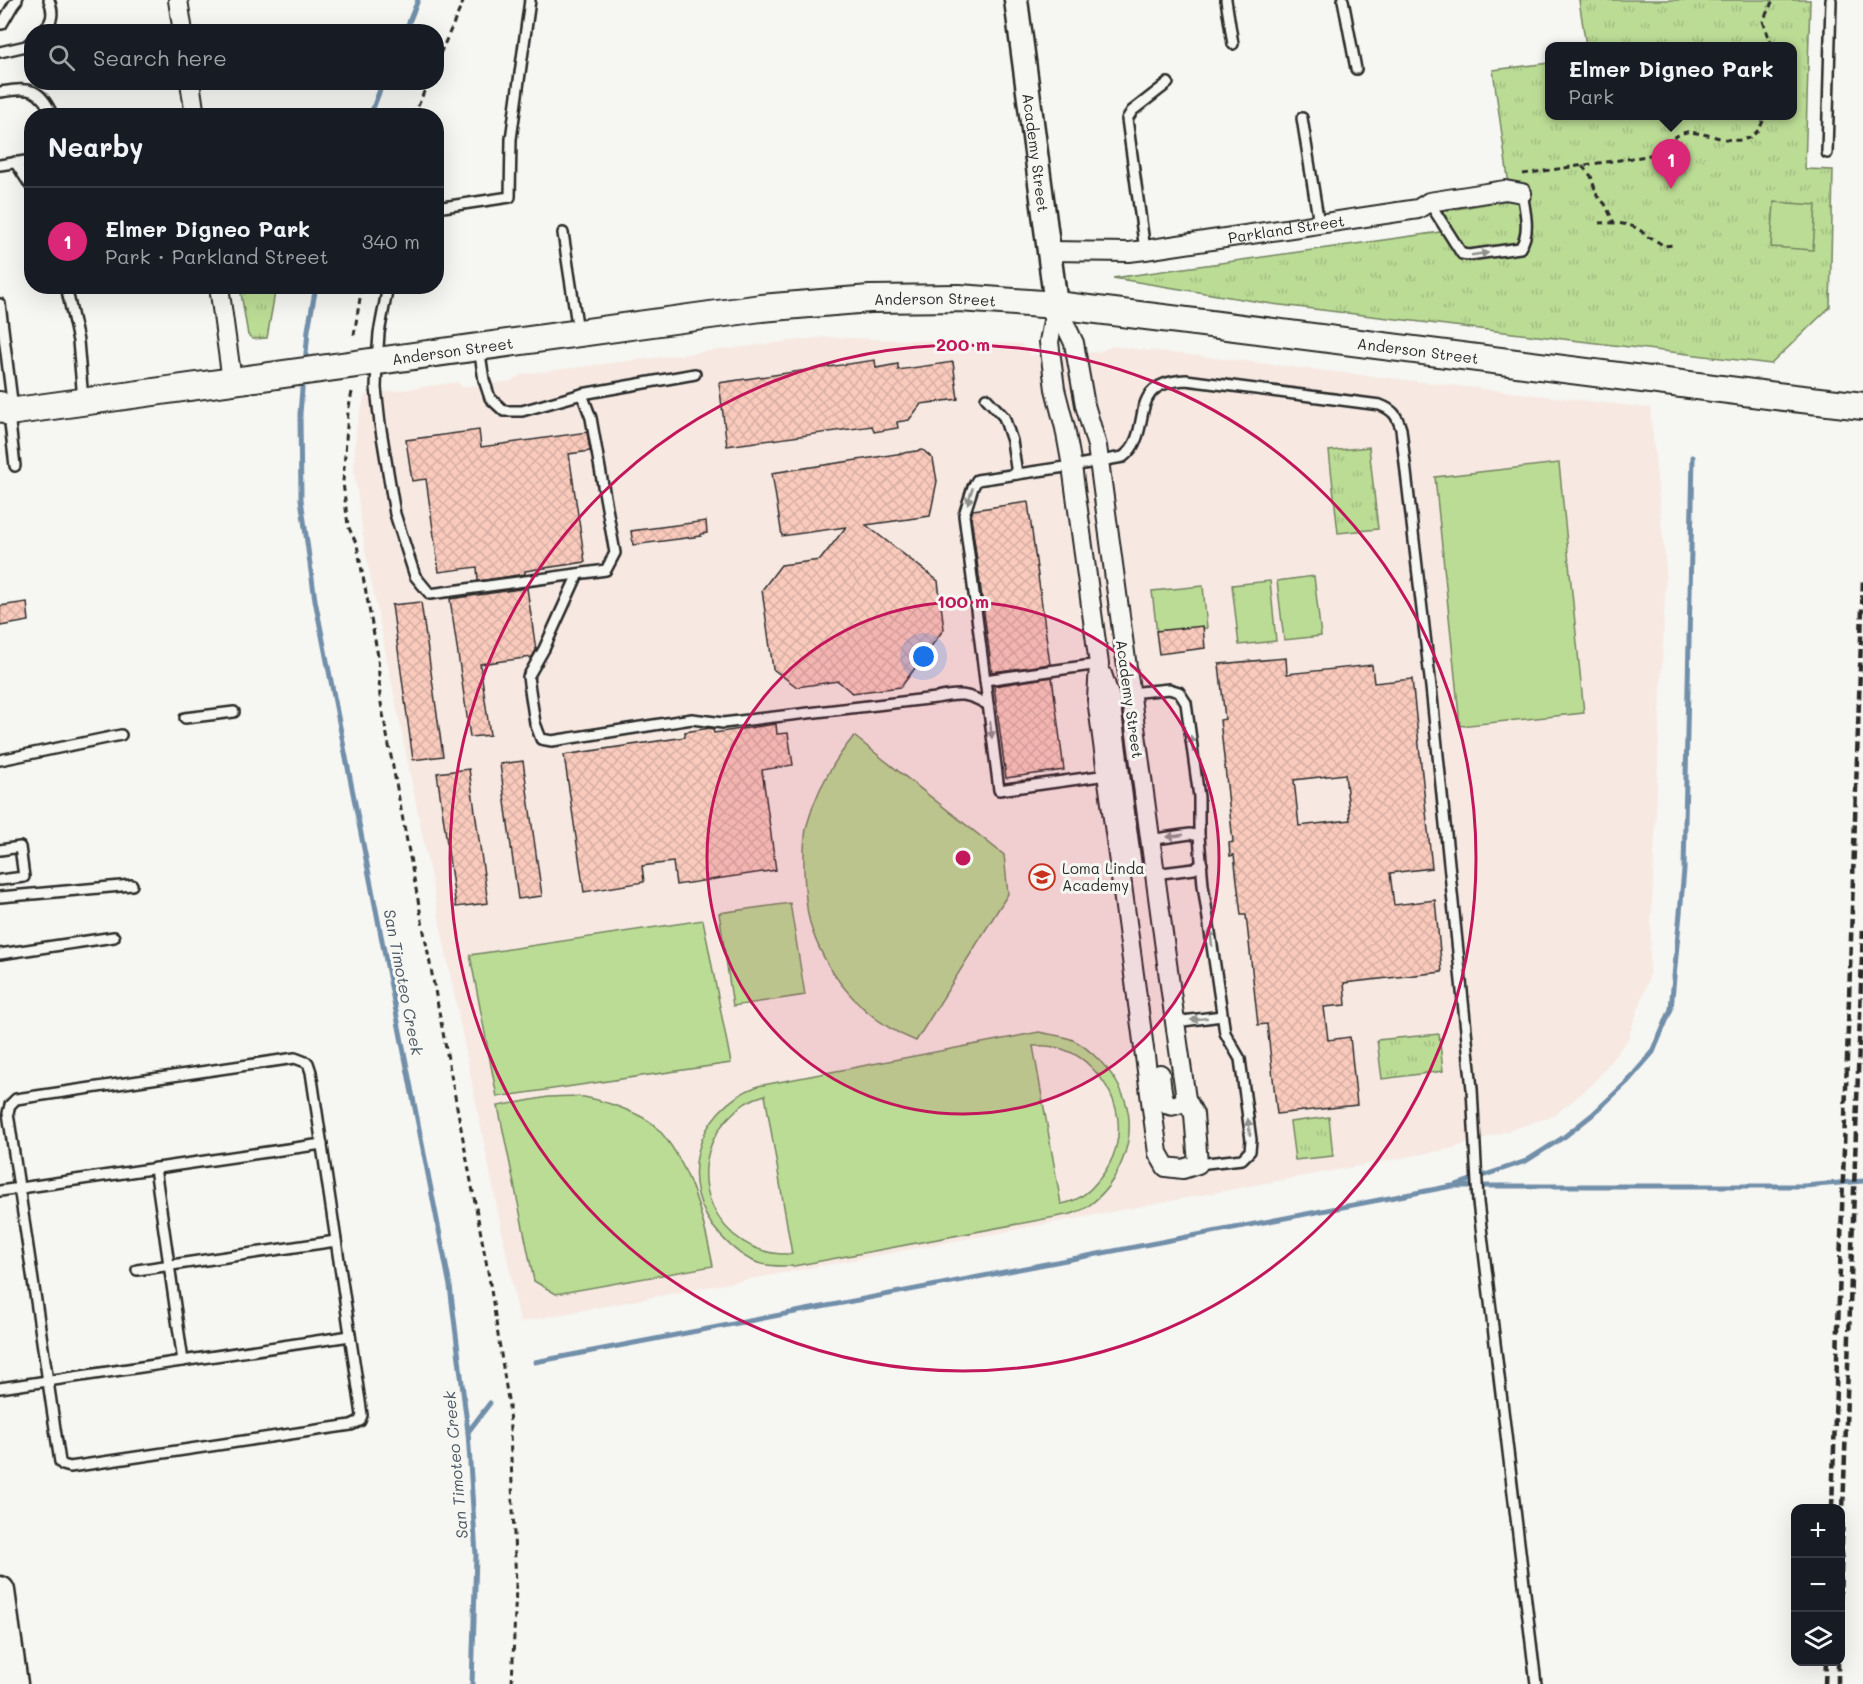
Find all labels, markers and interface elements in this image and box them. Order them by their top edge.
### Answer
search box [24,24,444,90]
icon: search [45,41,78,74]
popup [1545,42,1797,120]
text: Search here [93,43,227,72]
text: Elmer Digneo Park [1568,54,1774,83]
text: Park [1568,83,1614,109]
street label: Academy Street [1018,92,1054,213]
text: Nearby [48,130,143,164]
pin: 1 [1652,140,1690,189]
street label: Parkland Street [1227,210,1346,247]
text: Elmer Digneo Park [105,214,310,243]
text: 1 [63,228,72,254]
text: 340 m [362,228,420,254]
text: Park · Parkland Street [105,243,329,269]
one-way arrow [1470,249,1489,258]
street label: Anderson Street [874,288,997,311]
street label: Anderson Street [390,332,514,369]
text: 200 m [936,332,990,356]
street label: Anderson Street [1356,333,1480,368]
one-way arrow [964,487,974,505]
text: 100 m [937,589,989,613]
street label: Academy Street [1112,638,1148,760]
your location [909,642,938,671]
one-way arrow [987,721,996,740]
one-way arrow [1187,734,1196,753]
one-way arrow [1165,832,1184,841]
centre of rings [953,848,973,868]
place label: Loma Linda Academy [1062,858,1145,895]
school or university icon: Loma Linda Academy [1027,862,1057,892]
water label: San Timoteo Creek [380,907,429,1057]
one-way arrow [1207,928,1216,947]
one-way arrow [1189,1015,1208,1024]
one-way arrow [1244,1117,1254,1136]
water label: San Timoteo Creek [438,1390,472,1540]
map controls [1791,1504,1845,1666]
button: + [1791,1504,1845,1558]
button: − [1791,1558,1845,1612]
button: layers [1791,1612,1845,1666]

